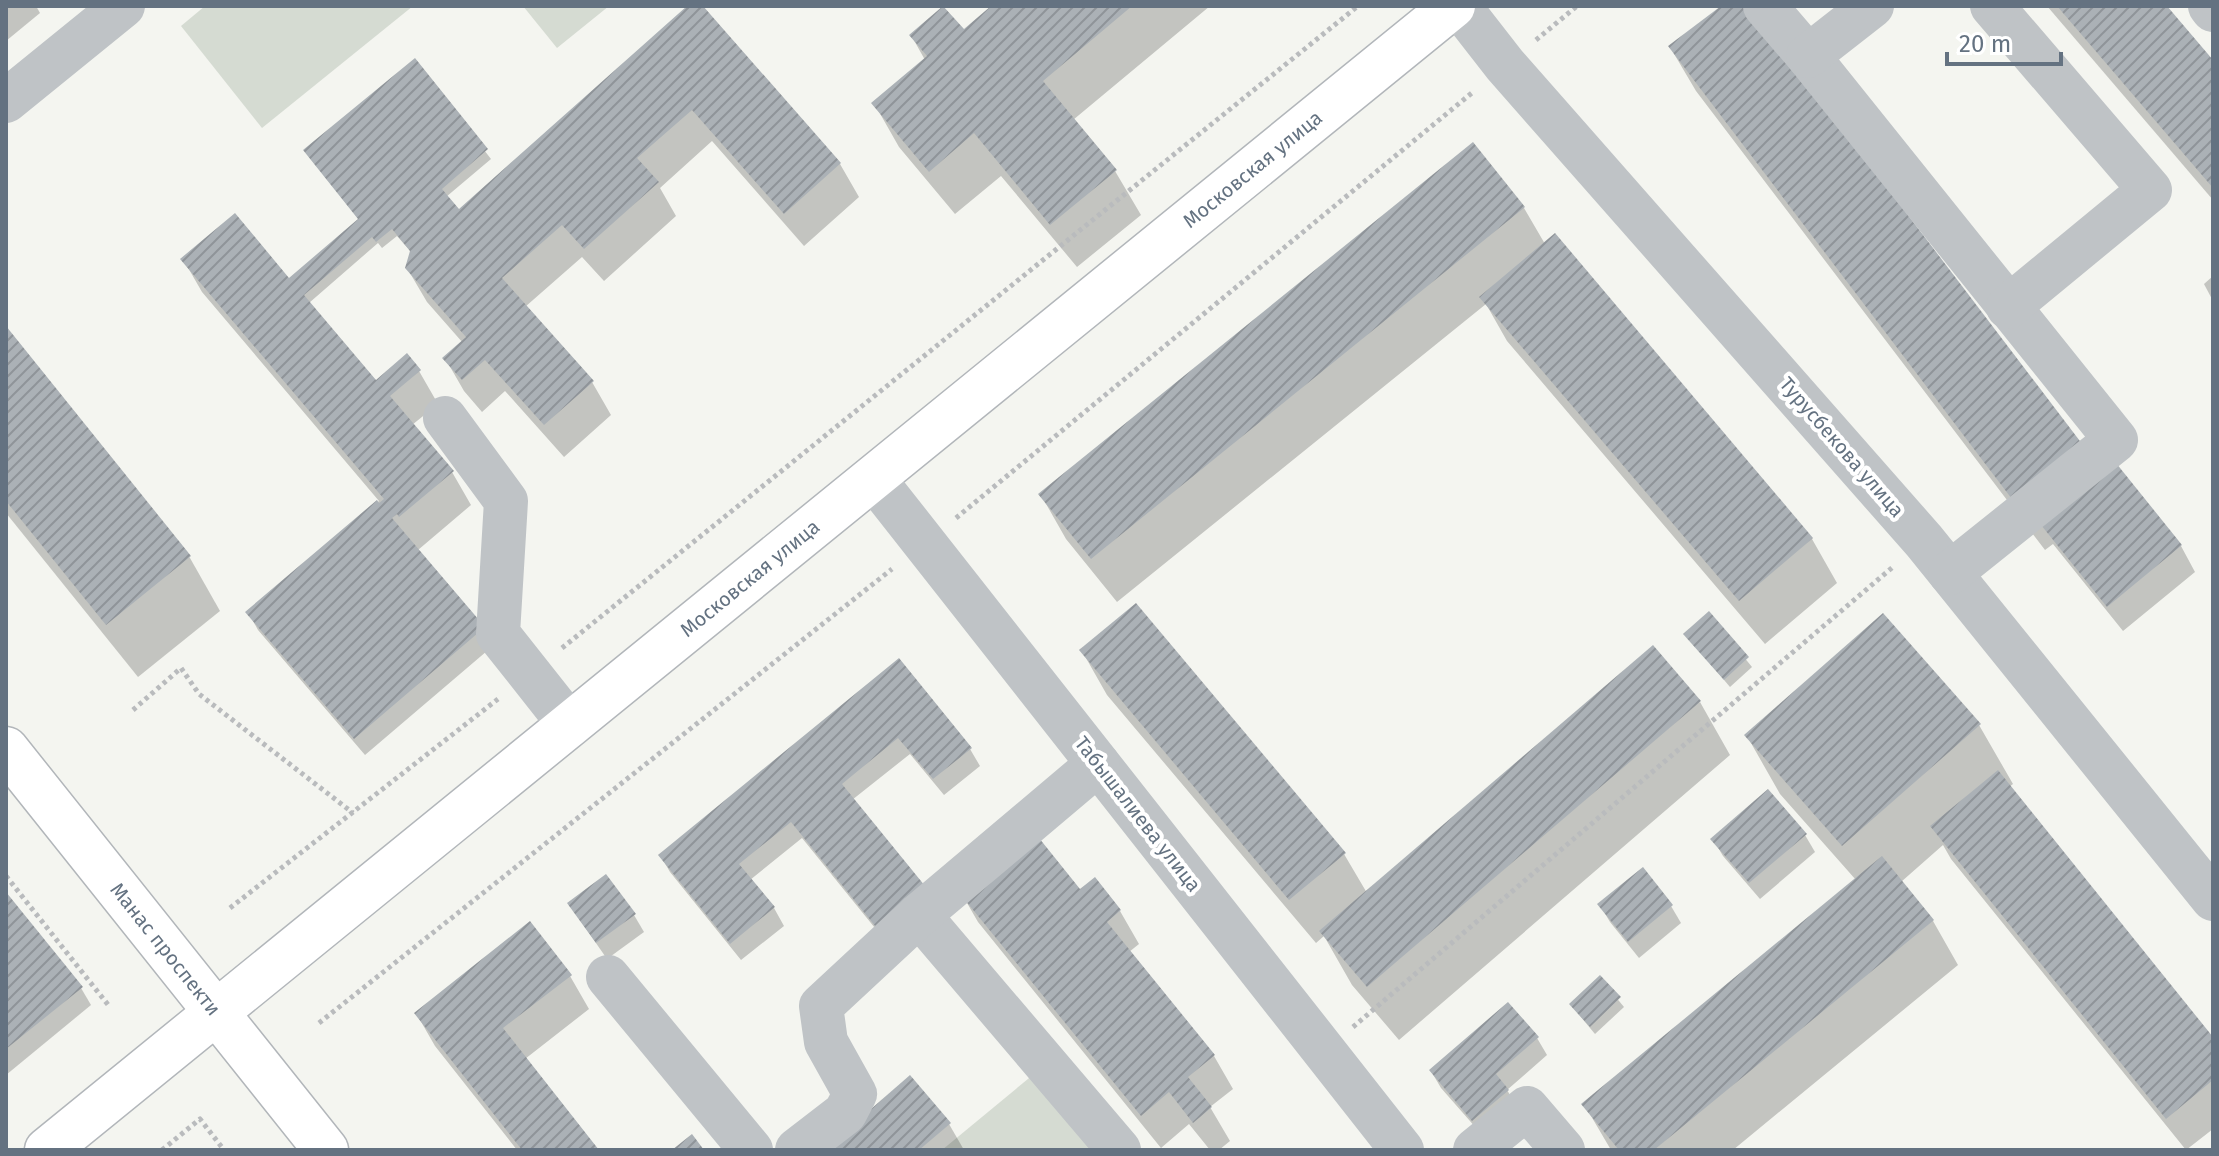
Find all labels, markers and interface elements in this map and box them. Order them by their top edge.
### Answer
scale bar [1947,16,2061,66]
text: 20 m [1959,30,2011,58]
street label: Московская улица [1178,105,1327,233]
street label: Турусбекова улица [1775,372,1909,522]
street label: Московская улица [675,514,824,642]
street label: Табышалиева улица [1070,731,1206,897]
street label: Манас проспекти [105,878,226,1020]

